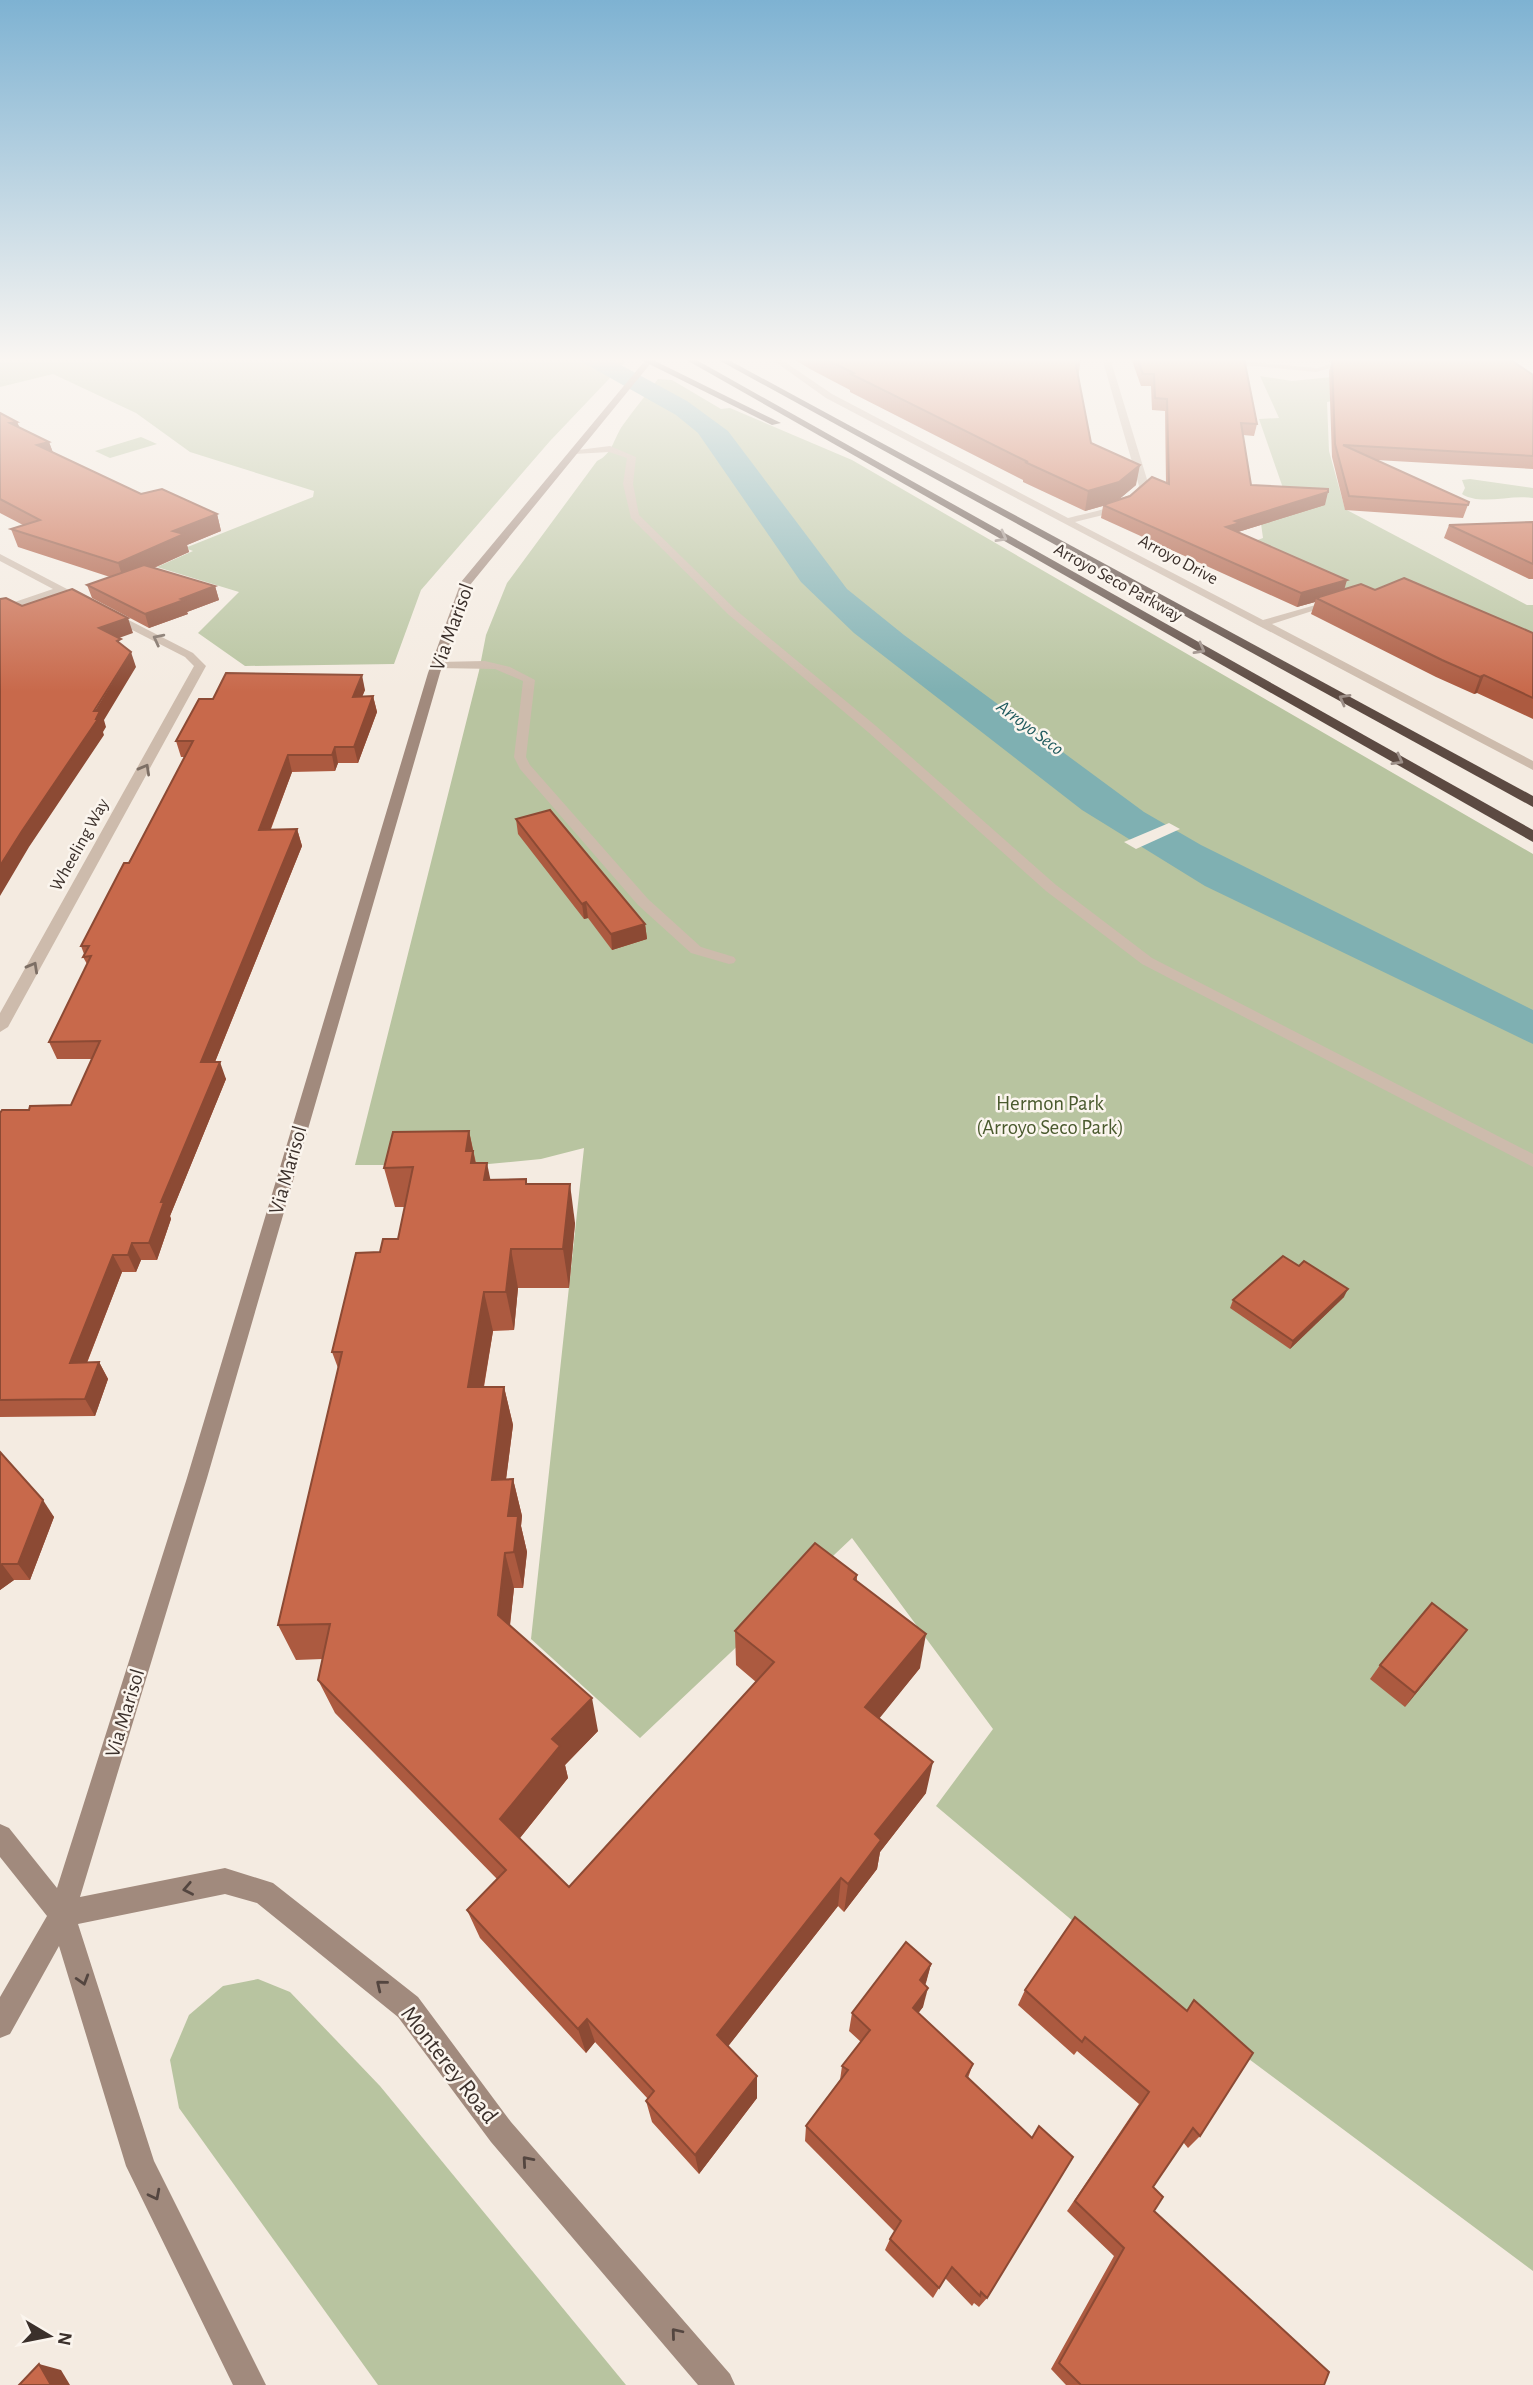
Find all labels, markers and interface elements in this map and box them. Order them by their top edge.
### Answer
one-way arrow [994,529,1007,542]
street label: Arroyo Drive [1135,532,1221,588]
street label: Arroyo Seco Parkway [1051,540,1185,626]
street label: Via Marisol [427,581,477,673]
one-way arrow [153,634,165,647]
one-way arrow [1193,641,1205,654]
one-way arrow [1339,694,1351,707]
water label: Arroyo Seco [992,696,1067,759]
one-way arrow [1390,752,1403,765]
one-way arrow [137,763,150,776]
street label: Wheeling Way [47,796,113,894]
one-way arrow [25,962,38,975]
park label: Hermon Park (Arroyo Seco Park) [976,1093,1124,1138]
street label: Via Marisol [265,1123,311,1217]
street label: Via Marisol [102,1666,148,1760]
one-way arrow [182,1880,194,1895]
one-way arrow [74,1973,89,1985]
one-way arrow [376,1981,388,1994]
street label: Monterey Road [396,2002,502,2128]
one-way arrow [522,2156,535,2169]
one-way arrow [147,2188,161,2200]
north arrow [14,2301,84,2371]
one-way arrow [671,2328,684,2340]
text: N [54,2331,75,2347]

